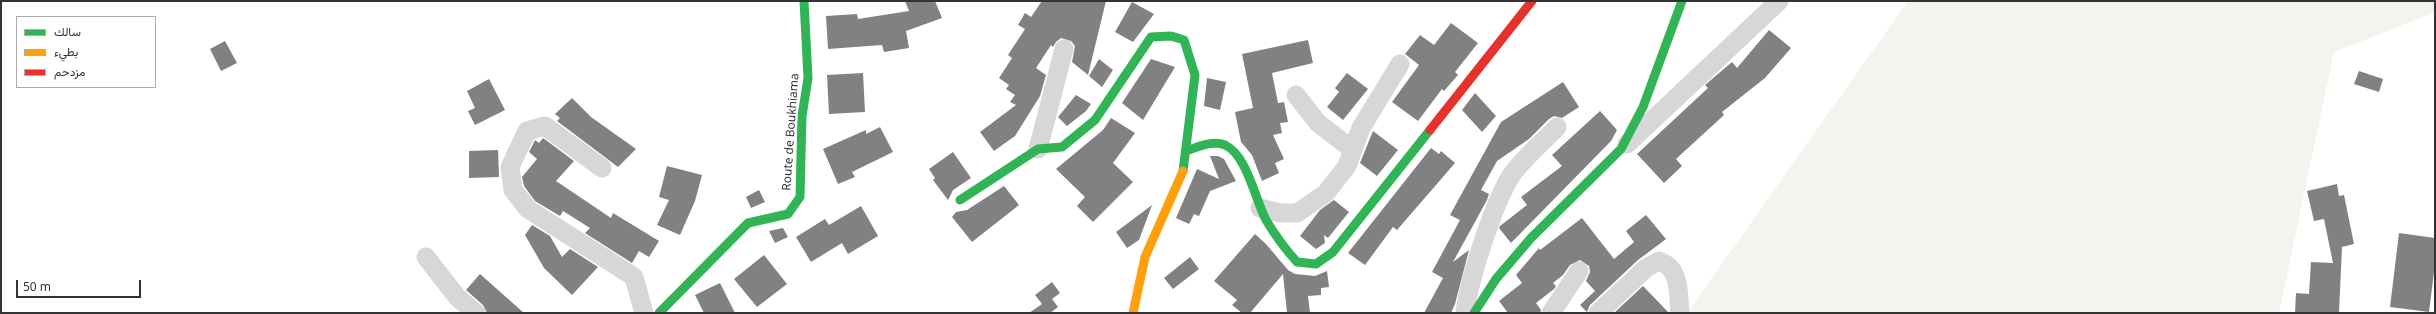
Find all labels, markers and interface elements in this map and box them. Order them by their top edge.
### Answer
legend [16,16,156,88]
text: سالك [54,23,81,40]
text: بطيء [54,43,78,60]
text: مزدحم [54,63,85,80]
street label: Route de Boukhiama [780,73,802,191]
scale bar [18,272,143,298]
text: 50 m [23,278,51,295]

